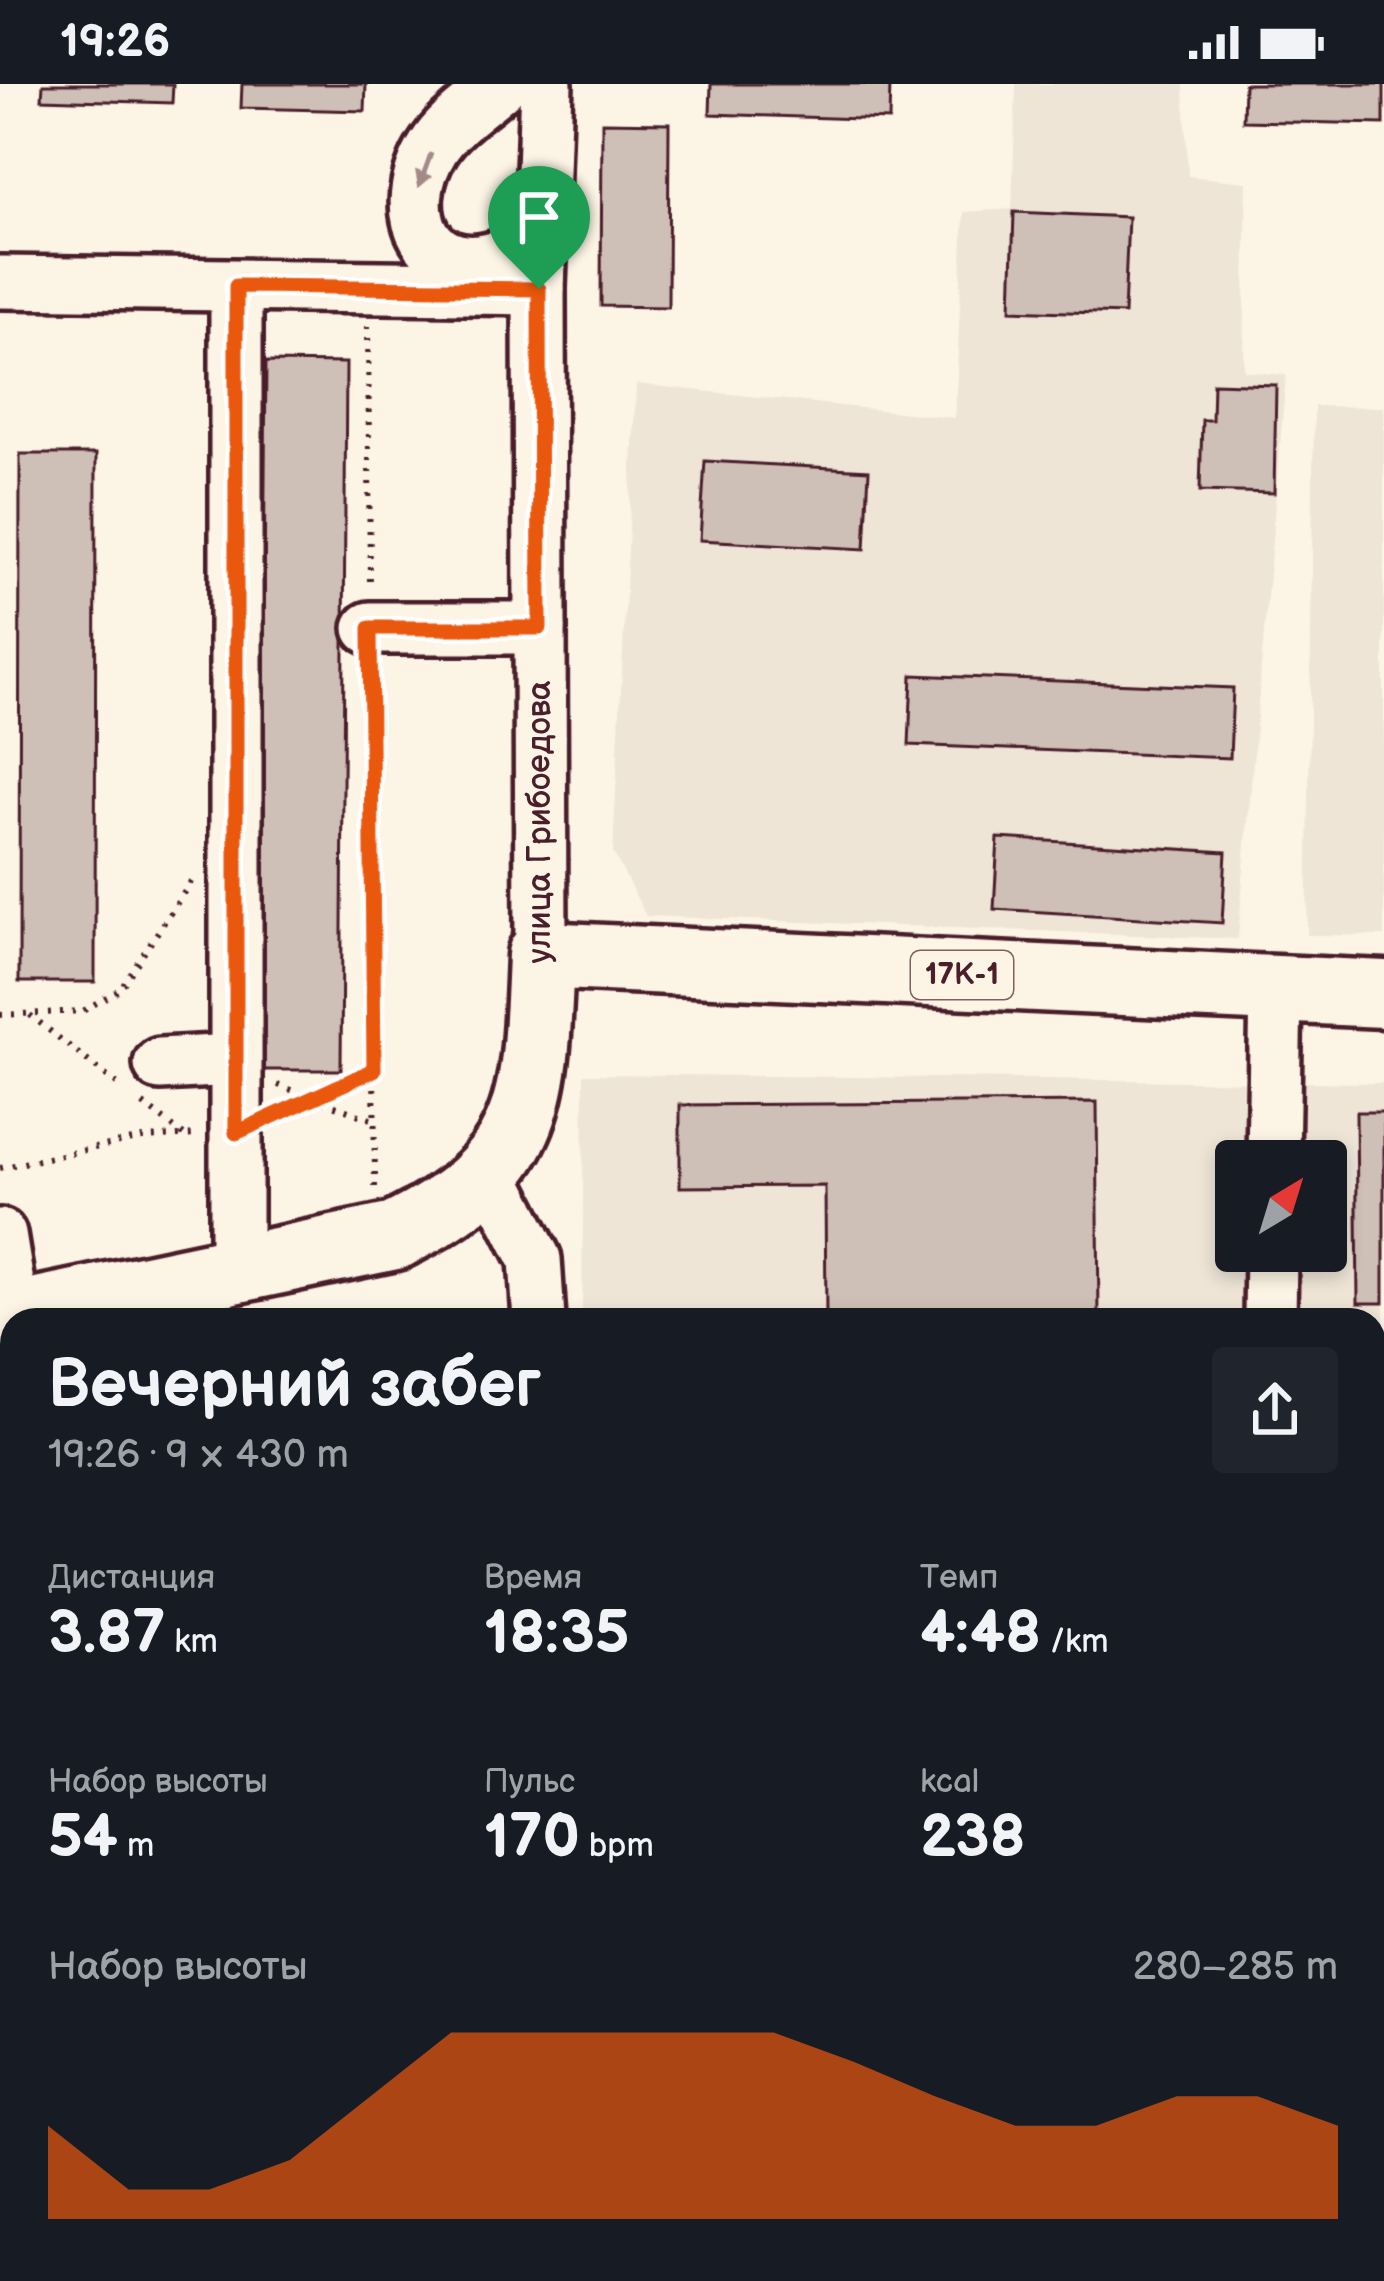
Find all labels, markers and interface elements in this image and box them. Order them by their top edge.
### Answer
text: 19:26 [60,15,170,70]
one-way arrow [415,152,433,188]
pin [488,166,590,289]
icon: arrive [506,184,572,250]
street label: улица Грибоедова [520,680,560,964]
road number: 17К-1 [911,951,1013,999]
north arrow [1215,1140,1347,1272]
map controls [1215,1140,1347,1272]
text: Вечерний забег [48,1347,541,1426]
button: share [1212,1347,1338,1473]
text: 19:26 · 9 × 430 m [48,1432,349,1479]
text: Дистанция [48,1558,215,1598]
text: Время [484,1558,582,1598]
text: Темп [920,1558,998,1598]
text: 3.87 [48,1598,165,1670]
text: 18:35 [484,1598,629,1670]
text: 4:48 [920,1598,1041,1670]
text: km [165,1622,218,1662]
text: /km [1041,1622,1108,1662]
text: Набор высоты [48,1762,268,1802]
text: Пульс [484,1762,575,1802]
text: kcal [920,1762,979,1802]
text: 54 [48,1802,118,1874]
text: 170 [484,1802,580,1874]
text: 238 [920,1802,1026,1874]
text: m [118,1826,154,1866]
text: bpm [580,1826,654,1866]
text: Набор высоты [48,1944,308,1991]
text: 280–285 m [1133,1944,1338,1991]

